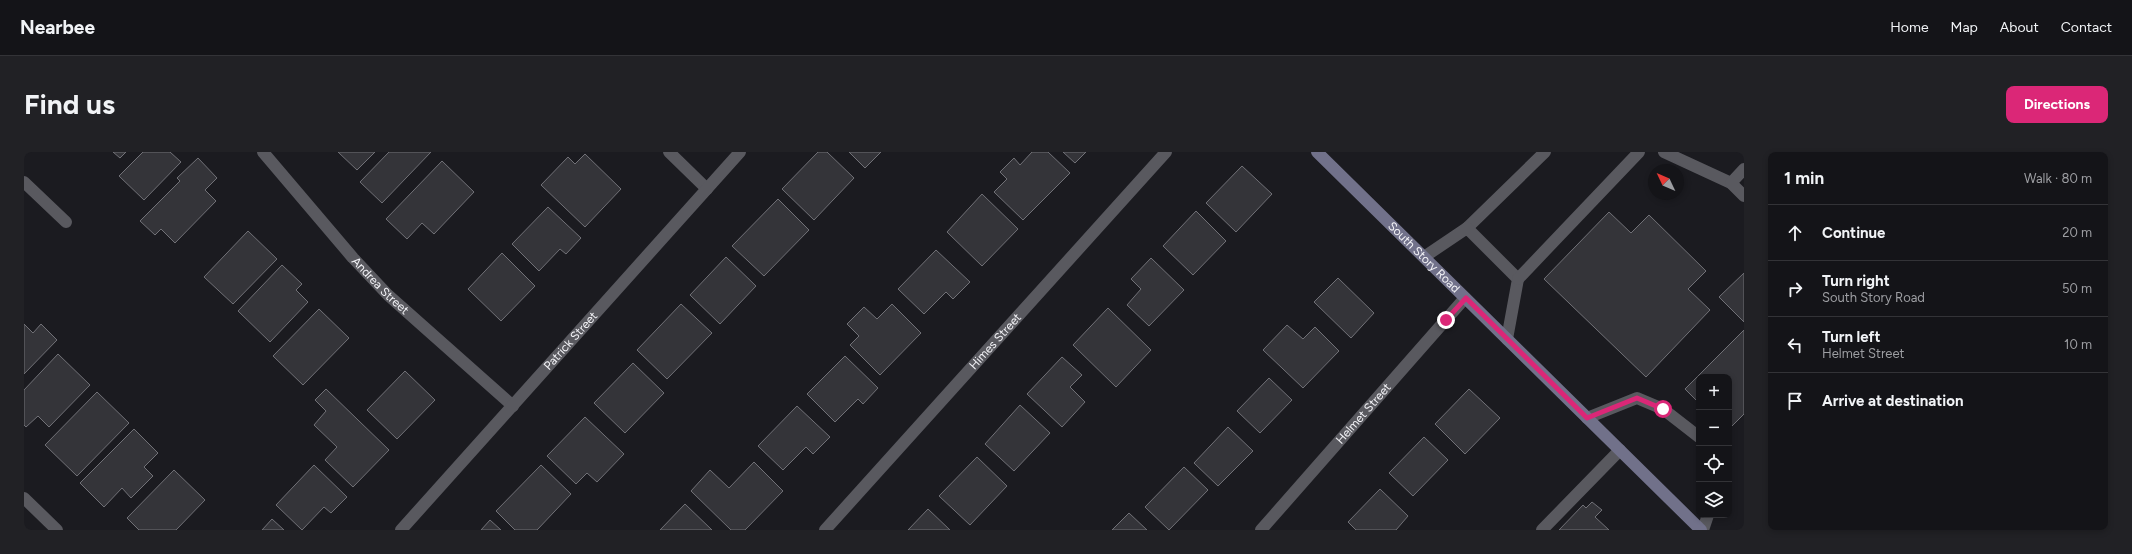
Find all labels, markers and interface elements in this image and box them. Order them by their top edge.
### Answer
text: Nearbee [20,16,95,39]
text: Home [1890,19,1929,36]
text: Map [1951,19,1978,36]
text: About [2000,19,2039,36]
text: Contact [2061,19,2112,36]
button: Directions [2006,86,2108,123]
text: Find us [24,87,115,121]
north arrow [1648,164,1684,200]
text: 1 min [1784,168,1824,188]
text: Walk · 80 m [2024,171,2092,186]
street label: South Story Road [1385,219,1463,296]
icon: ahead [1784,222,1806,244]
text: Continue [1822,224,1885,242]
text: 20 m [2062,225,2092,240]
street label: Andrea Street [349,254,412,318]
text: Turn right [1822,272,1890,290]
icon: right [1784,278,1806,300]
text: 50 m [2062,281,2092,296]
text: South Story Road [1822,290,1925,305]
street label: Patrick Street [541,309,601,373]
street label: Himes Street [966,310,1024,372]
route end [1437,311,1455,329]
text: Turn left [1822,328,1880,346]
icon: left [1784,334,1806,356]
text: 10 m [2064,337,2092,352]
text: Helmet Street [1822,346,1904,361]
map controls [1696,374,1732,518]
button: + [1696,374,1732,410]
street label: Helmet Street [1333,380,1394,447]
icon: arrive [1784,390,1806,412]
text: Arrive at destination [1822,392,1963,410]
route start [1654,400,1672,418]
button: − [1696,410,1732,446]
button: locate [1696,446,1732,482]
button: layers [1696,482,1732,518]

